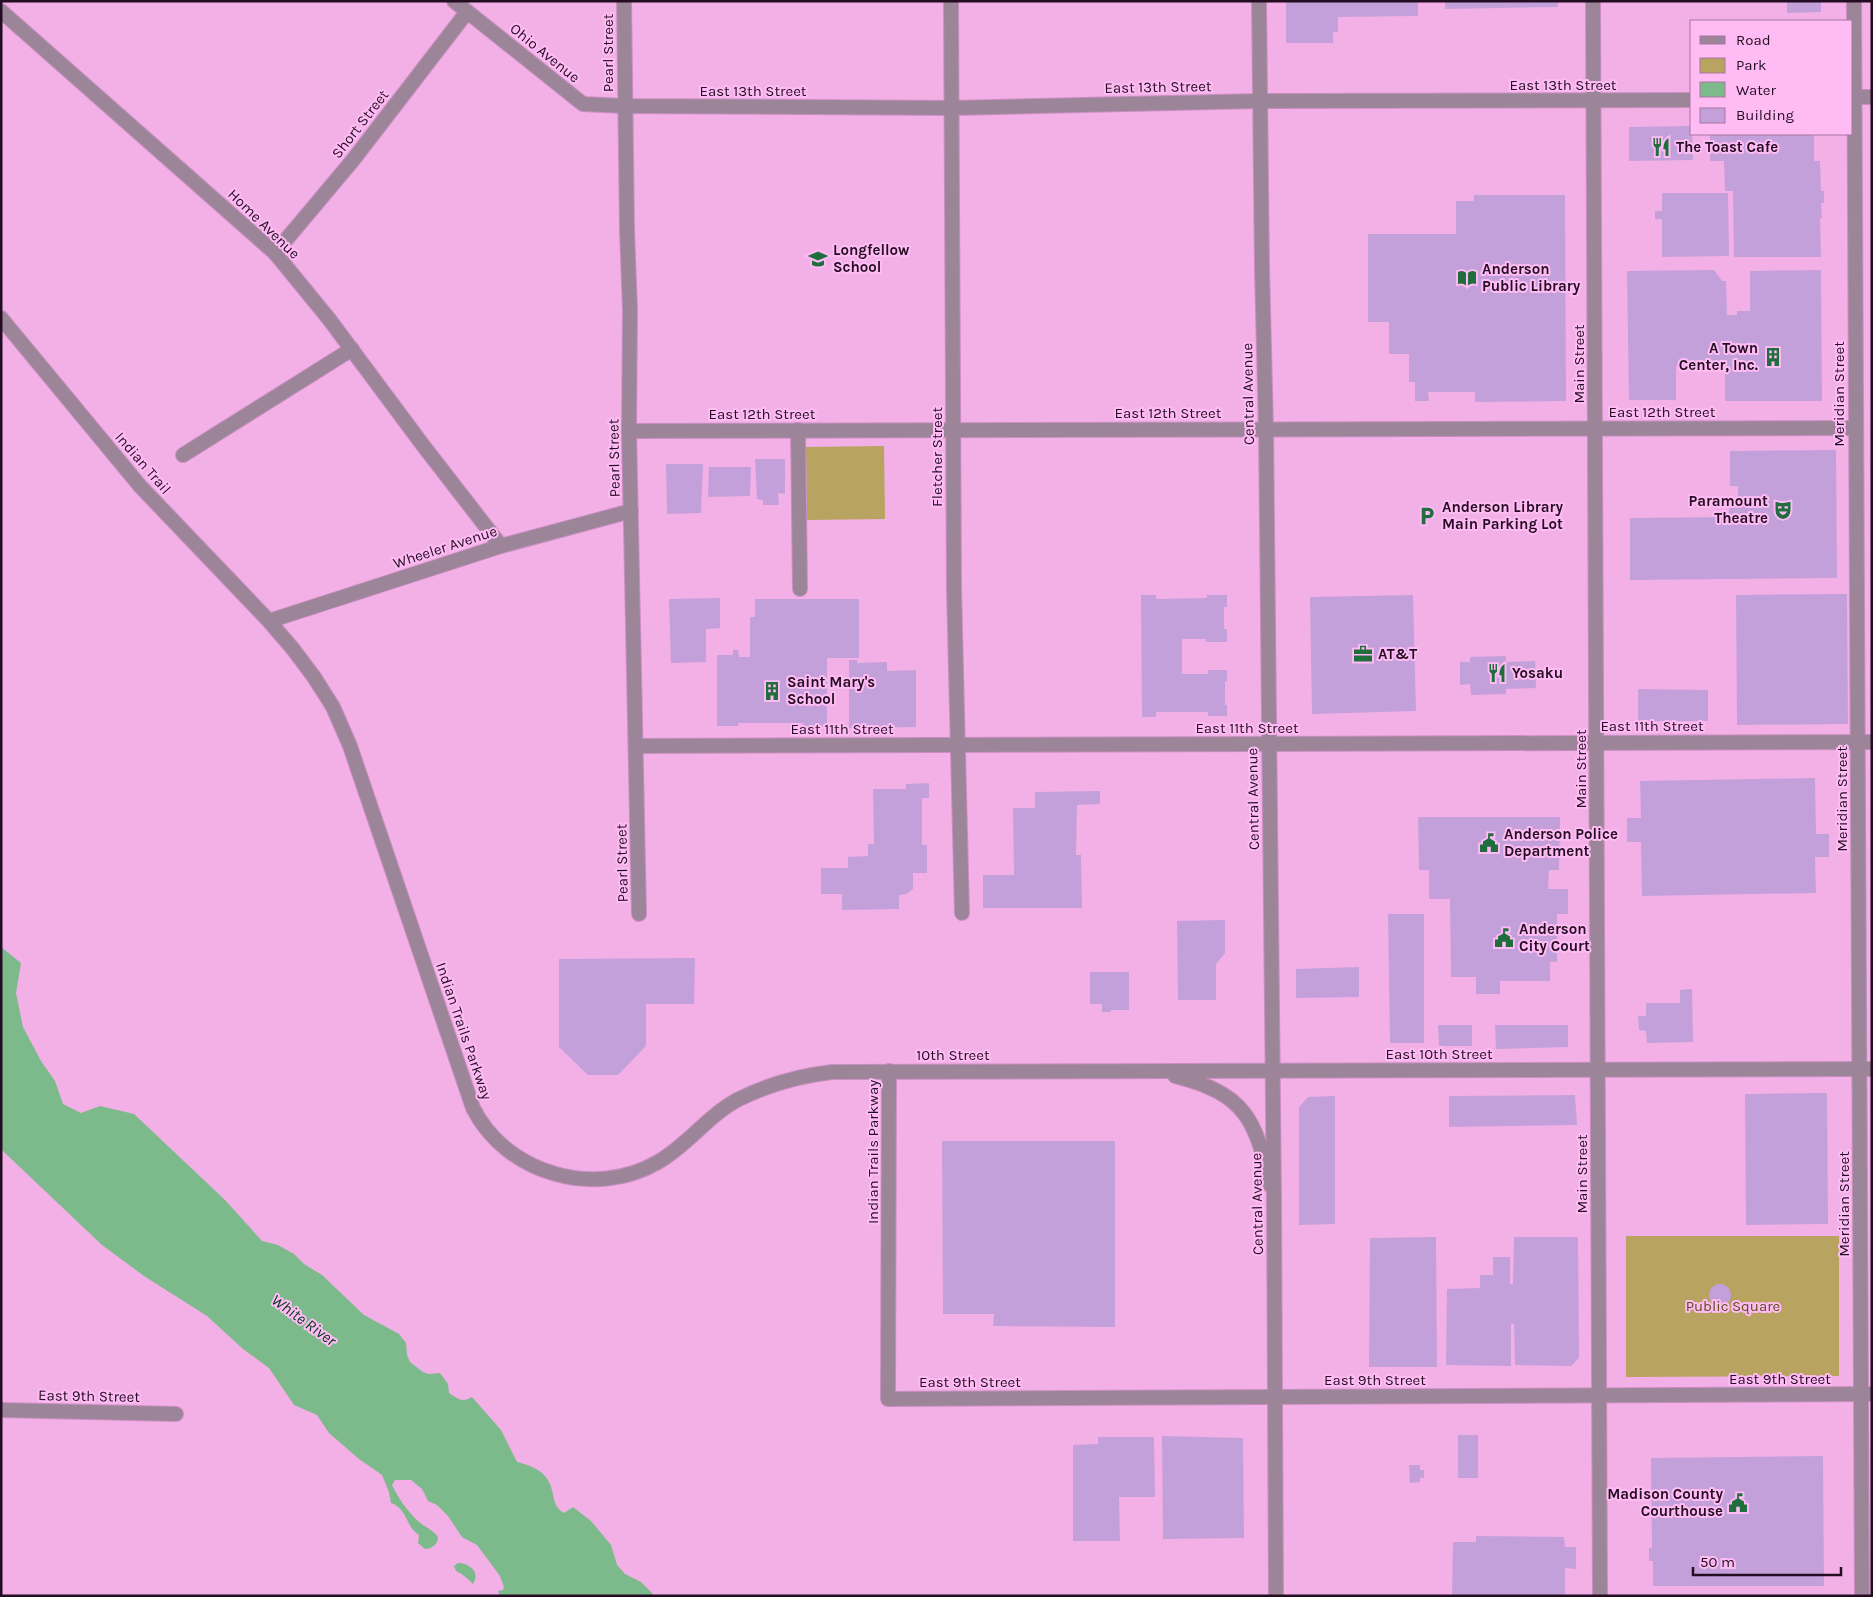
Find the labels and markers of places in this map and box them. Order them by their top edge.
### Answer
restaurant icon: The Toast Cafe [1650,136,1672,158]
place label: The Toast Cafe [1676,138,1778,156]
place label: Longfellow School [833,241,910,276]
school or university icon: Longfellow School [807,248,829,270]
place label: Anderson Public Library [1482,260,1581,295]
library icon: Anderson Public Library [1456,267,1478,289]
place label: A Town Center, Inc. [1679,339,1758,374]
building icon: A Town Center, Inc. [1762,346,1784,368]
place label: Paramount Theatre [1688,492,1768,527]
place label: Anderson Library Main Parking Lot [1442,498,1563,533]
theatre icon: Paramount Theatre [1772,499,1794,521]
parking icon: Anderson Library Main Parking Lot [1416,505,1438,527]
office icon: AT&T [1352,643,1374,665]
place label: AT&T [1378,645,1417,663]
restaurant icon: Yosaku [1486,662,1508,684]
place label: Yosaku [1512,664,1563,682]
place label: Saint Mary's School [787,673,875,708]
building icon: Saint Mary's School [761,680,783,702]
place label: Anderson Police Department [1504,825,1618,860]
public building icon: Anderson Police Department [1478,832,1500,854]
place label: Anderson City Court [1519,920,1590,955]
public building icon: Anderson City Court [1493,927,1515,949]
place label: Madison County Courthouse [1607,1485,1723,1520]
public building icon: Madison County Courthouse [1727,1492,1749,1514]

